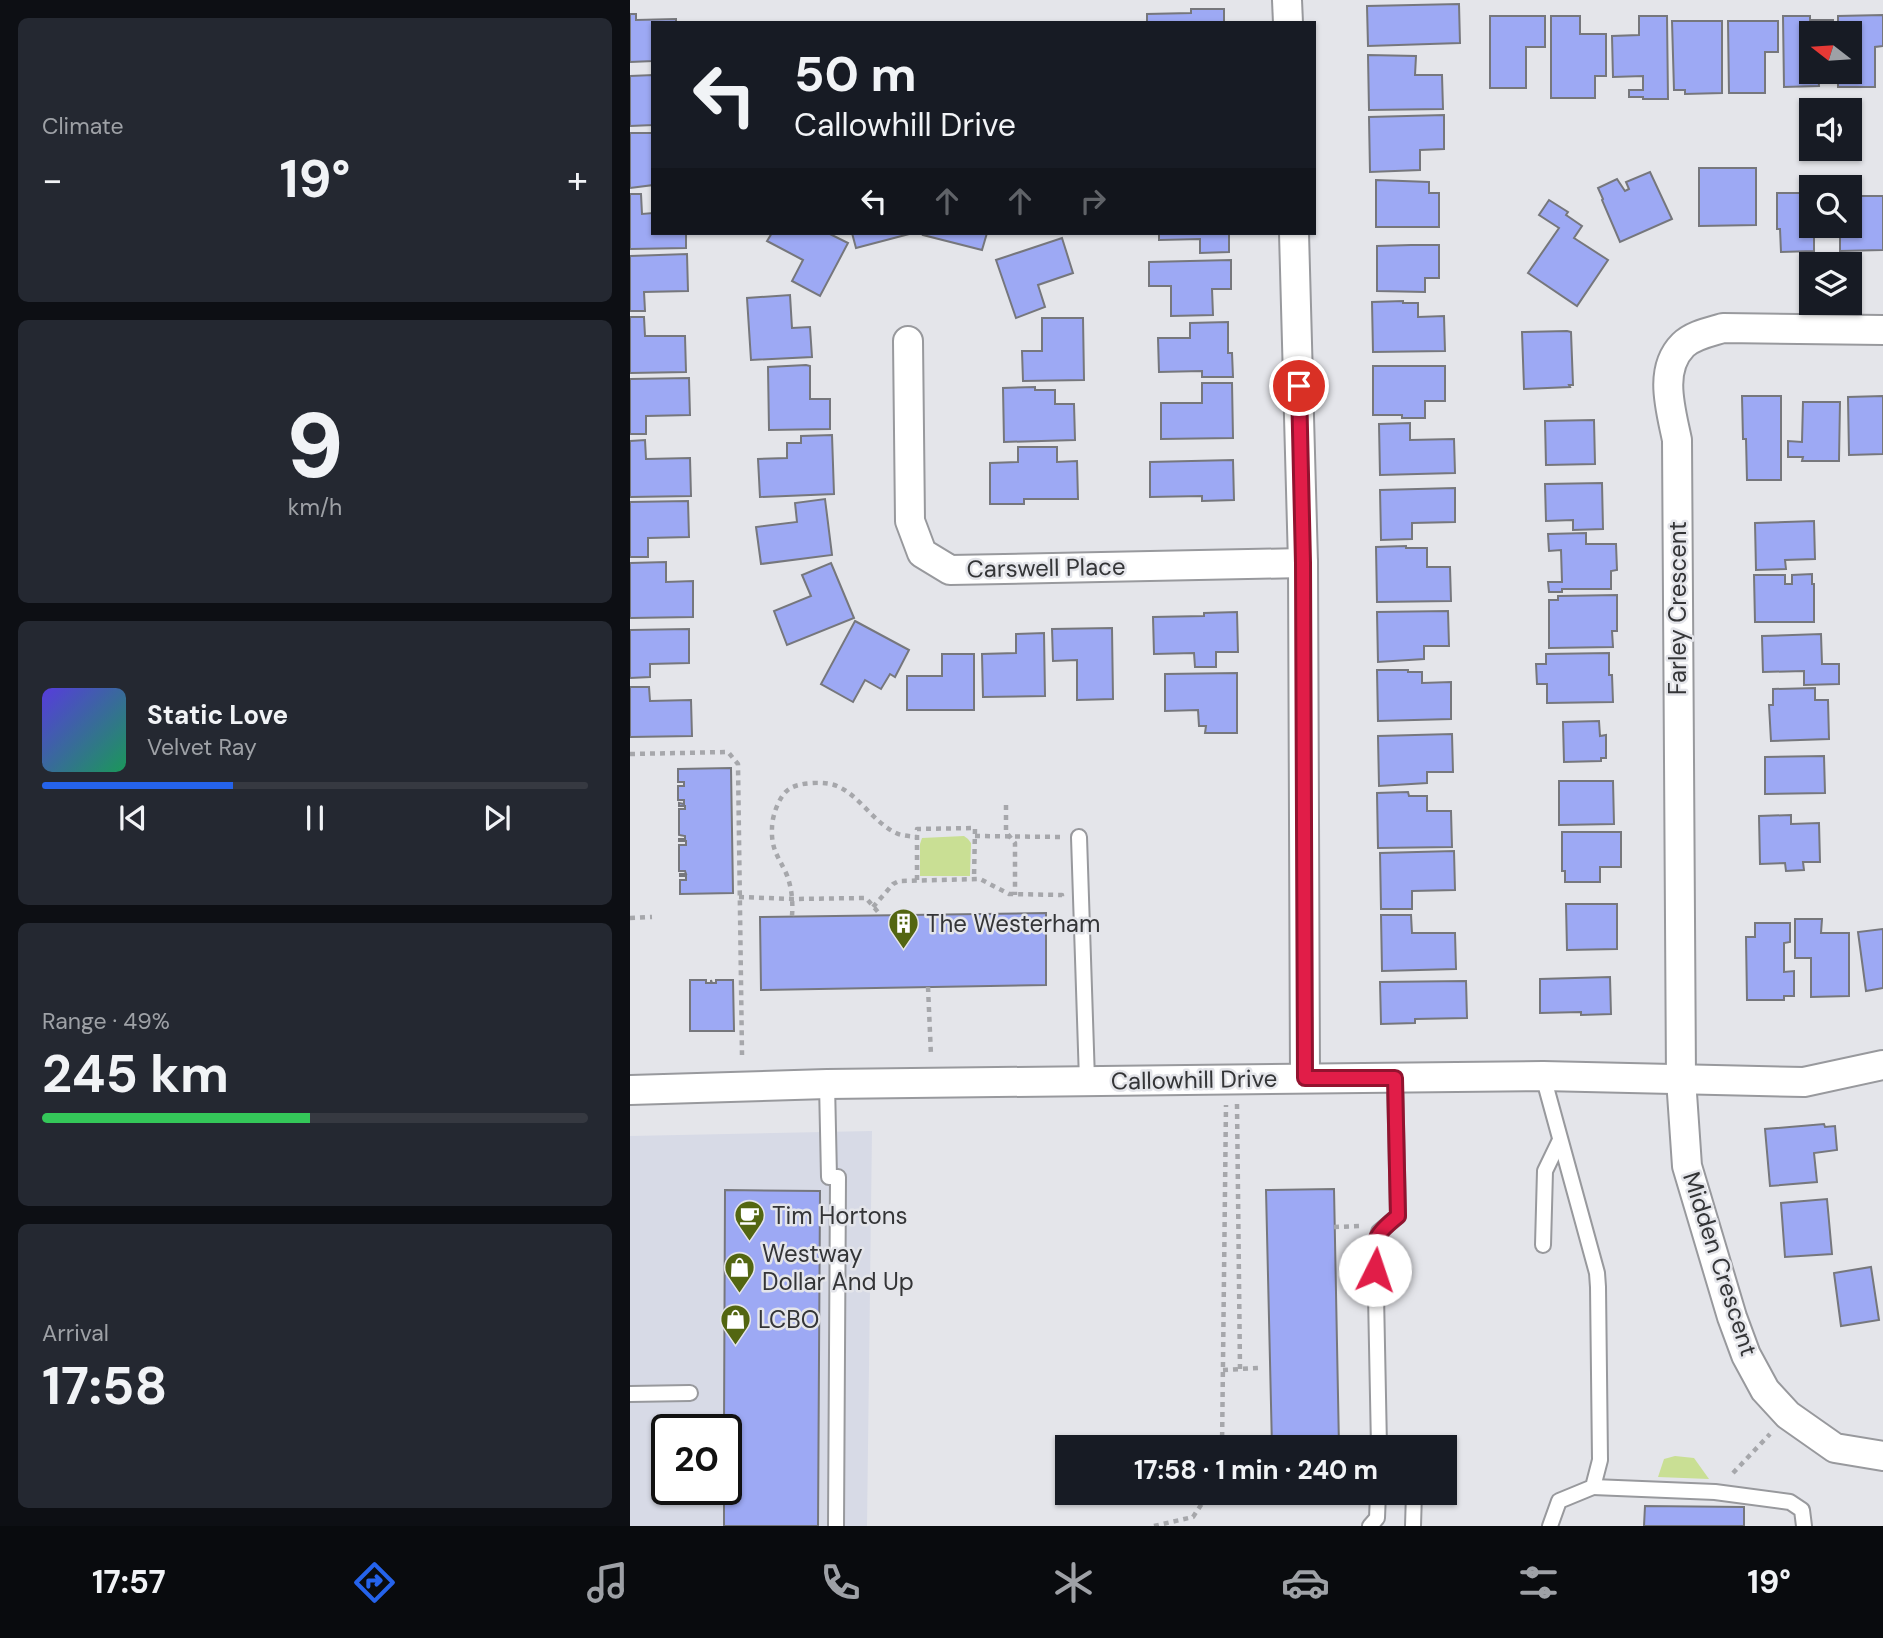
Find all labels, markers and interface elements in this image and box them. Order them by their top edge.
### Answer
north arrow [1799,21,1862,84]
map controls [1799,21,1862,315]
text: 50 m [794,42,917,106]
icon: left [679,49,770,140]
button: sound [1799,98,1862,161]
text: Callowhill Drive [794,104,1016,146]
text: Climate [42,111,124,141]
text: 19° [280,145,350,213]
text: − [42,155,63,205]
text: + [567,155,588,205]
button: search [1799,175,1862,238]
icon: left [855,182,893,220]
icon: ahead [928,182,966,220]
icon: ahead [1001,182,1039,220]
icon: right [1074,182,1112,220]
button: layers [1799,252,1862,315]
pin [1269,356,1329,416]
icon: arrive [1280,367,1318,405]
text: 9 [286,387,344,505]
text: km/h [288,492,342,522]
street label: Farley Crescent [1662,521,1693,695]
street label: Carswell Place [966,551,1126,584]
text: Static Love [147,698,288,732]
text: Velvet Ray [147,732,257,762]
icon: previous [114,799,152,837]
icon: pause [296,799,334,837]
icon: next [478,799,516,837]
building icon: The Westerham [886,907,920,951]
place label: The Westerham [926,908,1100,939]
text: Range · 49% [42,1006,170,1036]
text: 245 km [42,1040,229,1108]
street label: Callowhill Drive [1110,1063,1278,1096]
street label: Midden Crescent [1676,1168,1765,1360]
cafe icon: Tim Hortons [732,1199,766,1243]
place label: Tim Hortons [772,1200,908,1231]
position arrow [1338,1233,1412,1307]
place label: Westway Dollar And Up [762,1238,914,1297]
shop icon: Westway Dollar And Up [722,1251,756,1295]
shop icon: LCBO [718,1303,752,1347]
place label: LCBO [758,1304,819,1335]
text: Arrival [42,1318,109,1348]
text: 17:58 [42,1352,167,1420]
speed limit sign: 20 [651,1414,742,1505]
text: 17:58 · 1 min · 240 m [1134,1453,1378,1487]
icon: directions [350,1558,399,1607]
icon: music [583,1558,632,1607]
icon: phone [816,1558,865,1607]
icon: climate [1049,1558,1098,1607]
icon: car [1281,1558,1330,1607]
icon: filters [1514,1558,1563,1607]
text: 17:57 [92,1561,166,1603]
text: 19° [1747,1561,1791,1603]

